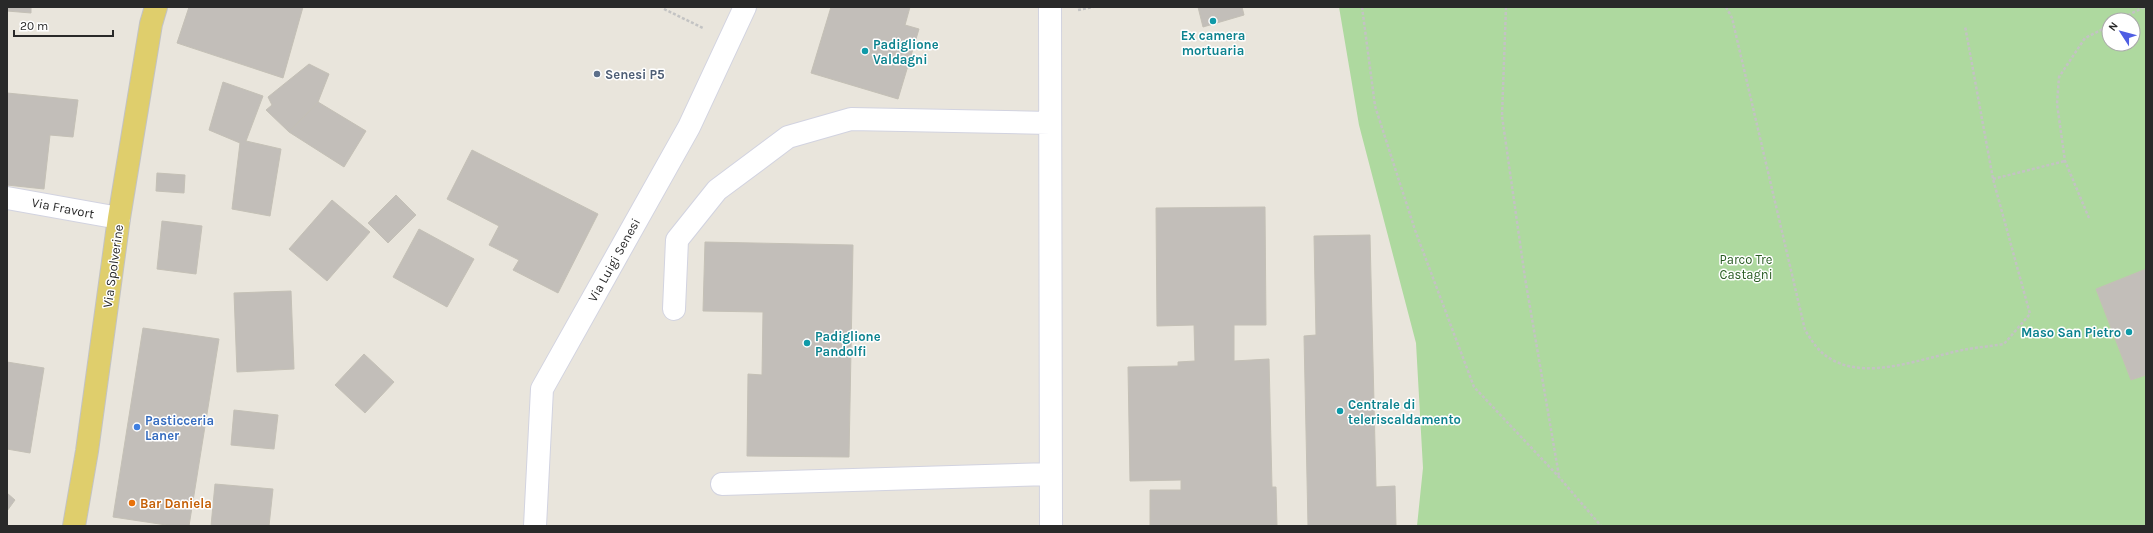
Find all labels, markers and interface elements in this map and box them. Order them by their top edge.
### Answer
scale bar [14,12,113,38]
north arrow [2101,12,2141,52]
marker: Ex camera mortuaria [1208,16,1218,26]
text: 20 m [20,19,48,33]
text: N [2106,19,2121,33]
place label: Ex camera mortuaria [1181,28,1245,58]
place label: Padiglione Valdagni [873,37,939,67]
marker: Padiglione Valdagni [860,46,870,56]
place label: Senesi P5 [605,67,665,82]
marker: Senesi P5 [592,69,602,79]
street label: Via Fravort [30,195,96,221]
street label: Via Luigi Senesi [585,216,643,304]
street label: Via Spolverine [100,223,126,309]
park label: Parco Tre Castagni [1719,252,1773,282]
place label: Maso San Pietro [2021,325,2121,340]
marker: Maso San Pietro [2124,327,2134,337]
place label: Padiglione Pandolfi [815,329,881,359]
marker: Padiglione Pandolfi [802,338,812,348]
place label: Centrale di teleriscaldamento [1348,397,1461,427]
marker: Centrale di teleriscaldamento [1335,406,1345,416]
place label: Pasticceria Laner [145,413,214,443]
marker: Pasticceria Laner [132,422,142,432]
place label: Bar Daniela [140,496,212,511]
marker: Bar Daniela [127,498,137,508]

